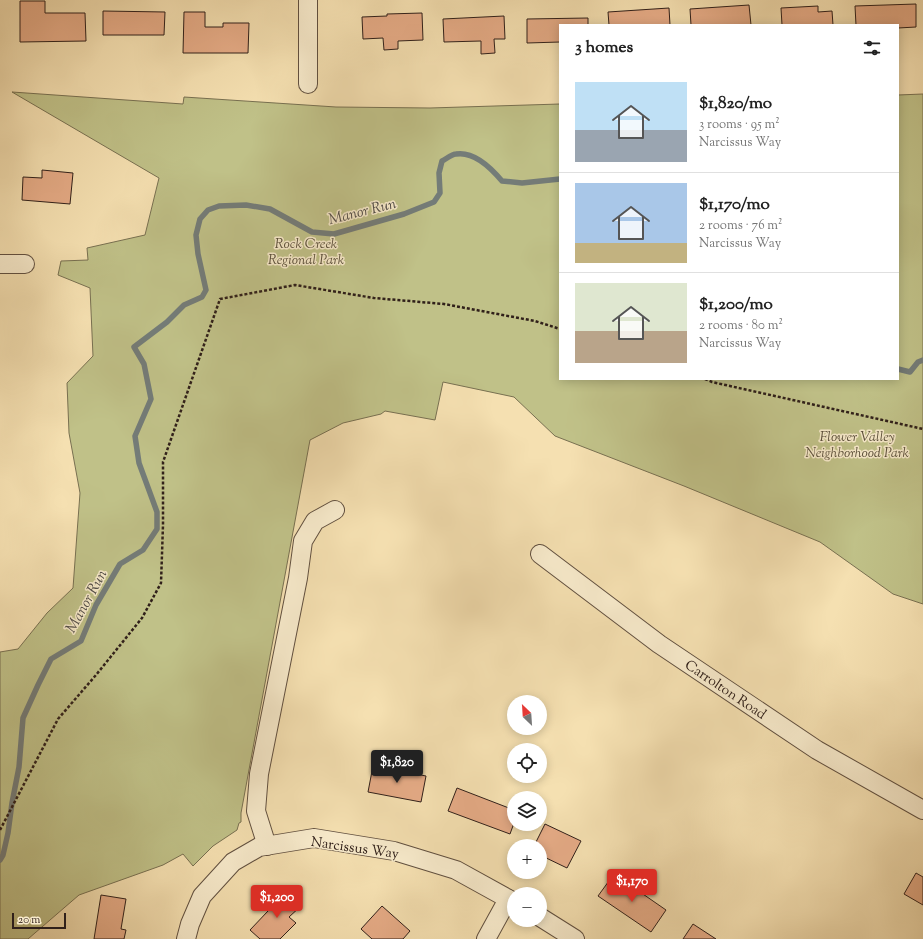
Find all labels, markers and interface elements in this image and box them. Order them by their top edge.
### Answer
text: 3 homes [575,36,633,60]
icon: filters [861,37,883,59]
text: $1,820/mo [699,92,772,116]
icon: home [607,98,655,146]
text: 3 rooms · 95 m² [699,116,780,134]
text: Narcissus Way [699,134,781,152]
text: $1,170/mo [699,193,770,217]
water label: Manor Run [326,194,399,231]
icon: home [607,199,655,247]
text: 2 rooms · 76 m² [699,217,783,235]
park label: Rock Creek Regional Park [268,235,345,271]
text: Narcissus Way [699,235,781,253]
text: $1,200/mo [699,293,773,317]
icon: home [607,299,655,347]
text: 2 rooms · 80 m² [699,317,783,335]
text: Narcissus Way [699,335,781,353]
park label: Flower Valley Neighborhood Park [805,428,910,464]
water label: Manor Run [61,566,113,637]
street label: Carrolton Road [680,656,770,725]
north arrow [507,695,547,735]
map controls [507,695,547,927]
button: locate [507,743,547,783]
pin: $1,820 [364,750,430,784]
text: $1,820 [380,754,414,772]
button: layers [507,791,547,831]
street label: Narcissus Way [310,833,400,865]
button: + [507,839,547,879]
pin: $1,170 [599,869,665,903]
text: $1,170 [616,873,648,891]
pin: $1,200 [244,885,310,919]
button: − [507,887,547,927]
text: $1,200 [260,889,294,907]
scale bar [12,911,66,930]
text: 20 m [18,912,40,928]

